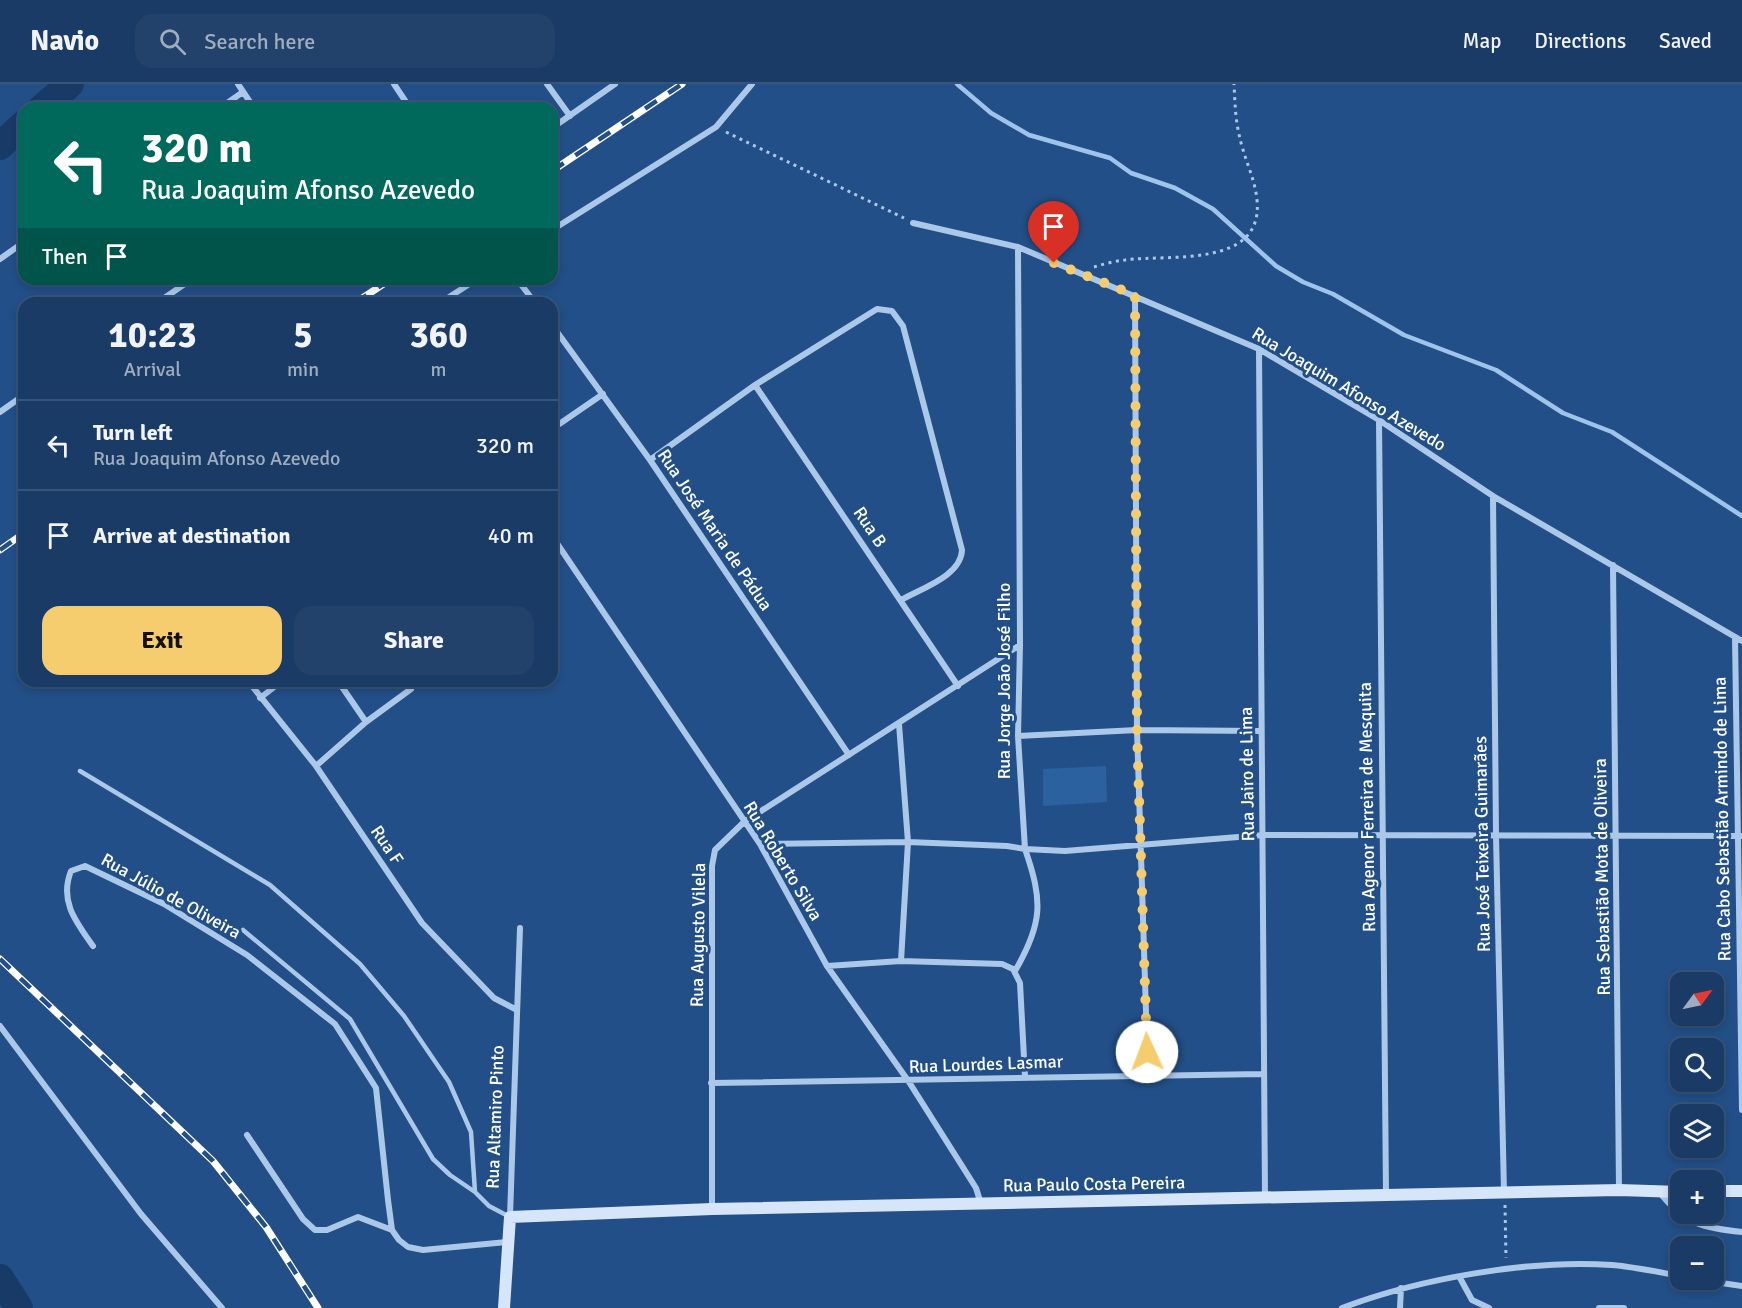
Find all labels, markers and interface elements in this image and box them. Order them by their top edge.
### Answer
search box [135,14,555,68]
text: Navio [30,24,99,58]
icon: search [156,25,189,58]
text: Search here [204,28,315,55]
text: Map [1463,28,1501,54]
text: Directions [1534,28,1626,54]
text: Saved [1659,28,1712,54]
text: 320 m [141,123,252,174]
icon: left [42,126,120,204]
text: Rua Joaquim Afonso Azevedo [141,174,475,207]
pin [1028,201,1079,263]
icon: arrive [1037,210,1070,243]
icon: arrive [100,240,133,273]
text: Then [42,243,88,270]
text: 10:23 [108,313,197,358]
text: 5 [293,313,313,358]
text: 360 [409,313,468,358]
street label: Rua Joaquim Afonso Azevedo [1248,322,1450,456]
text: Arrival [124,357,181,382]
text: min [287,357,319,382]
text: m [431,357,447,382]
text: Turn left [93,419,173,446]
icon: left [42,429,75,462]
text: 320 m [476,432,534,459]
street label: Rua José Maria de Pádua [653,445,777,615]
text: Rua Joaquim Afonso Azevedo [93,446,340,471]
street label: Rua B [849,503,892,552]
icon: arrive [42,519,75,552]
text: Arrive at destination [93,522,290,549]
text: 40 m [488,522,534,549]
street label: Rua Jorge João José Filho [993,583,1015,779]
button: Exit [42,606,282,675]
button: Share [294,606,534,675]
street label: Rua Cabo Sebastião Armindo de Lima [1709,676,1735,962]
street label: Rua Agenor Ferreira de Mesquita [1354,682,1380,932]
street label: Rua Jairo de Lima [1235,707,1259,841]
street label: Rua José Teixeira Guimarães [1469,736,1495,952]
street label: Rua Sebastião Mota de Oliveira [1589,758,1615,996]
street label: Rua Roberto Silva [739,797,827,925]
street label: Rua F [366,821,408,869]
street label: Rua Júlio de Oliveira [97,848,245,944]
street label: Rua Augusto Vilela [686,863,710,1007]
north arrow [1670,972,1724,1026]
map controls [1670,972,1724,1290]
position arrow [1115,1020,1179,1084]
button: search [1670,1038,1724,1092]
street label: Rua Altamiro Pinto [481,1045,509,1189]
street label: Rua Lourdes Lasmar [908,1050,1064,1078]
button: layers [1670,1104,1724,1158]
button: + [1670,1170,1724,1224]
street label: Rua Paulo Costa Pereira [1003,1171,1185,1197]
button: − [1670,1236,1724,1290]

